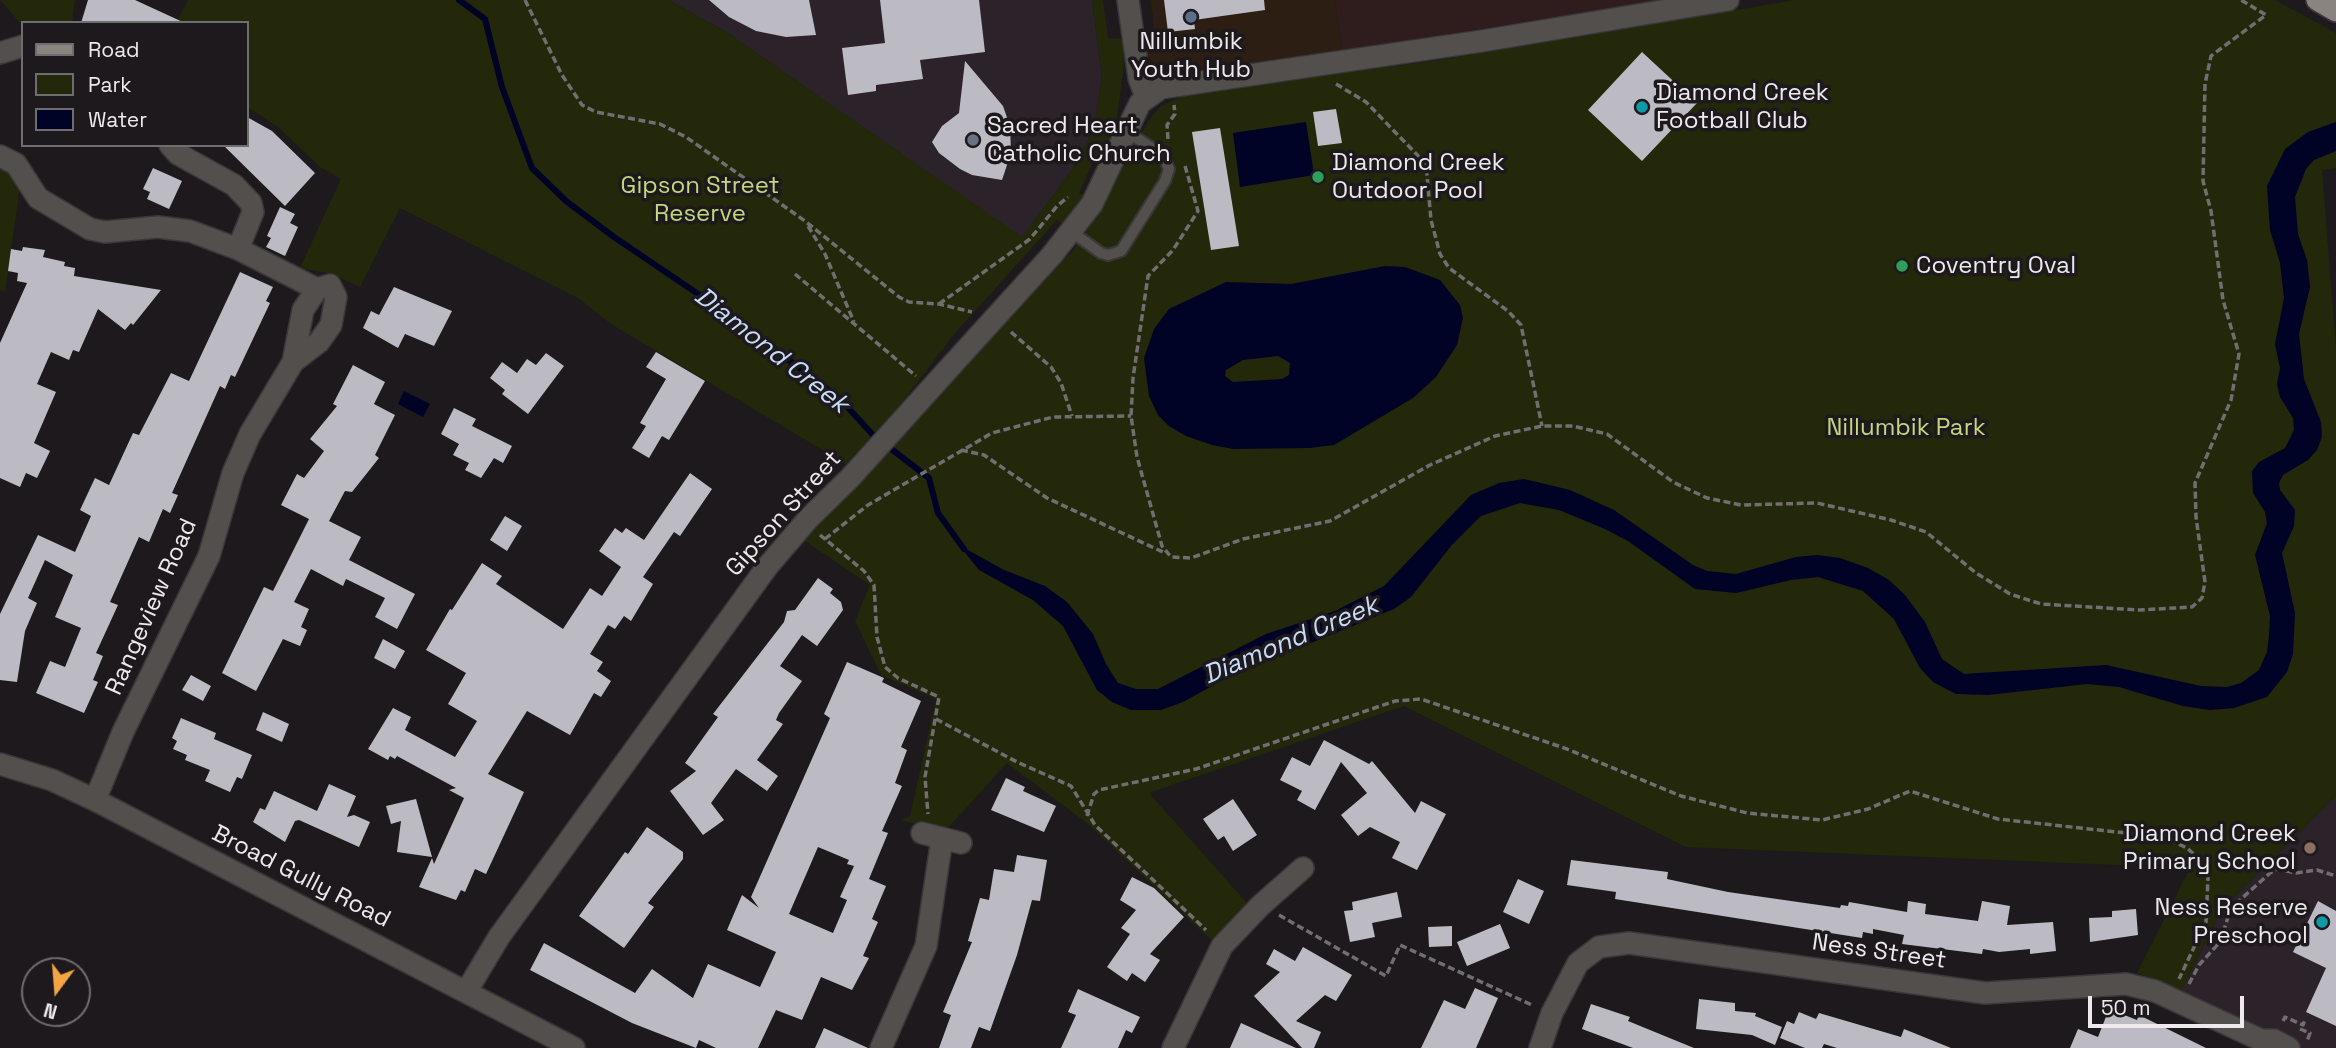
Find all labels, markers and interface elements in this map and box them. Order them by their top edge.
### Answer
marker: Nillumbik Youth Hub [1183,9,1199,25]
legend [21,21,248,147]
place label: Nillumbik Youth Hub [1131,28,1251,84]
text: Road [88,36,140,63]
text: Park [88,71,132,98]
place label: Diamond Creek Football Club [1656,79,1829,135]
marker: Diamond Creek Football Club [1634,99,1650,115]
text: Water [88,106,147,133]
place label: Sacred Heart Catholic Church [987,112,1171,168]
marker: Sacred Heart Catholic Church [965,132,981,148]
place label: Diamond Creek Outdoor Pool [1332,149,1505,205]
marker: Diamond Creek Outdoor Pool [1310,169,1326,185]
park label: Gipson Street Reserve [621,172,779,228]
place label: Coventry Oval [1916,252,2076,280]
marker: Coventry Oval [1894,258,1910,274]
water label: Diamond Creek [688,281,854,421]
park label: Nillumbik Park [1826,414,1986,442]
street label: Gipson Street [720,445,848,583]
street label: Rangeview Road [100,514,204,700]
water label: Diamond Creek [1199,590,1383,692]
street label: Broad Gully Road [207,820,395,934]
place label: Diamond Creek Primary School [2123,820,2296,876]
marker: Diamond Creek Primary School [2302,840,2318,856]
place label: Ness Reserve Preschool [2154,894,2308,950]
marker: Ness Reserve Preschool [2314,914,2330,930]
street label: Ness Street [1810,928,1948,976]
north arrow [21,957,91,1027]
scale bar [2091,982,2247,1026]
text: 50 m [2101,994,2151,1021]
text: N [41,997,60,1025]

